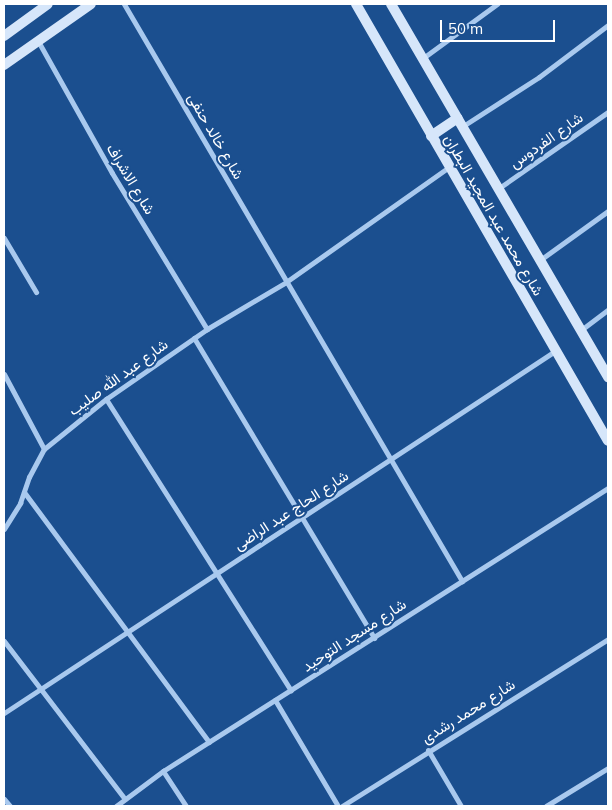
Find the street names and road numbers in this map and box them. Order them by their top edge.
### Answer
street label: شارع خالد حنفى [184,90,248,182]
street label: شارع الفردوس [506,108,586,172]
street label: شارع محمد عبد المجيد البطران [440,131,548,299]
street label: شارع الاشراف [103,140,159,218]
street label: شارع عبد الله صليب [65,335,171,419]
street label: شارع الحاج عبد الراضى [230,466,352,554]
street label: شارع مسجد التوحيد [299,595,409,675]
street label: شارع محمد رشدى [418,675,518,747]

